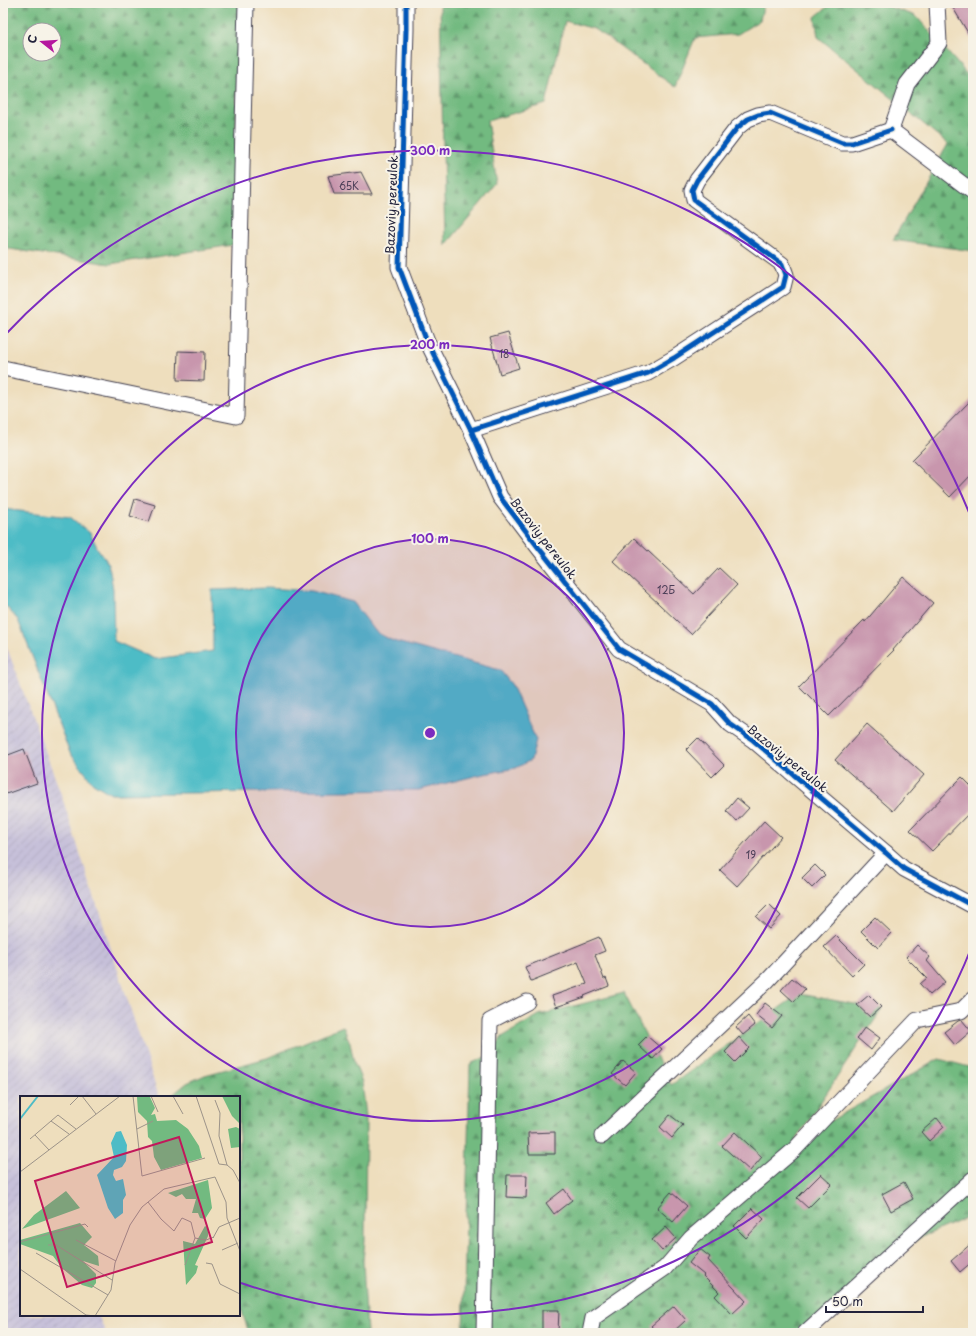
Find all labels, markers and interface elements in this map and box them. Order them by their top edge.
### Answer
north arrow [22,22,62,62]
text: С [23,32,41,45]
text: 300 m [410,141,450,159]
street label: Bazoviy pereulok [380,155,402,255]
house number: 65К [339,178,359,193]
text: 200 m [410,335,450,353]
house number: 18 [499,346,509,361]
street label: Bazoviy pereulok [506,493,582,583]
text: 100 m [411,529,449,547]
house number: 12Б [657,582,676,597]
street label: Bazoviy pereulok [744,720,833,797]
centre of rings [423,726,437,740]
house number: 19 [746,847,756,862]
inset map [20,1096,240,1316]
scale bar [826,1288,923,1314]
text: 50 m [832,1292,863,1310]

